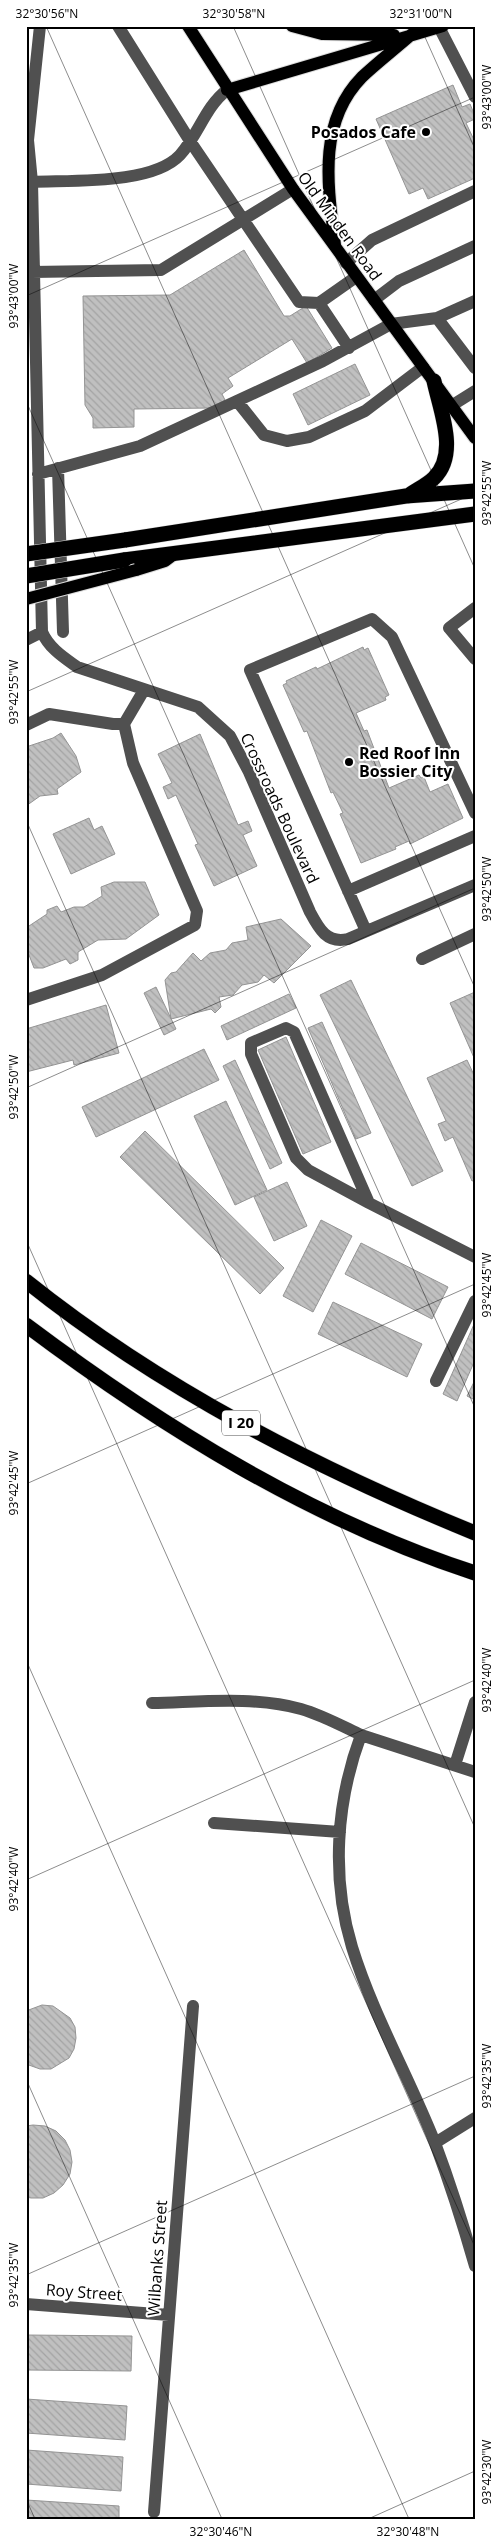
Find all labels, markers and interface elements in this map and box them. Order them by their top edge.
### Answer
text: 32°30'56"N [16,5,78,22]
text: 32°30'58"N [203,5,265,22]
text: 32°31'00"N [390,5,452,22]
text: 93°43'00"W [478,65,495,129]
place label: Posados Cafe [311,121,416,143]
marker: Posados Cafe [420,126,432,138]
street label: Old Minden Road [293,167,387,285]
text: 93°43'00"W [5,264,22,328]
text: 93°42'55"W [478,461,495,525]
text: 93°42'55"W [5,660,22,724]
street label: Crossroads Boulevard [235,729,325,887]
place label: Red Roof Inn Bossier City [359,742,460,782]
marker: Red Roof Inn Bossier City [343,756,355,768]
text: 93°42'50"W [478,857,495,921]
text: 93°42'50"W [5,1055,22,1119]
text: 93°42'45"W [478,1253,495,1317]
road number: I 20 [222,1410,260,1436]
text: 93°42'45"W [5,1451,22,1515]
text: 93°42'40"W [478,1648,495,1712]
text: 93°42'40"W [5,1847,22,1911]
text: 93°42'35"W [478,2044,495,2108]
street label: Wilbanks Street [142,2199,172,2317]
text: 93°42'35"W [5,2243,22,2307]
street label: Roy Street [45,2278,123,2306]
text: 93°42'30"W [478,2440,495,2504]
text: 32°30'46"N [190,2523,252,2540]
text: 32°30'48"N [377,2523,439,2540]

